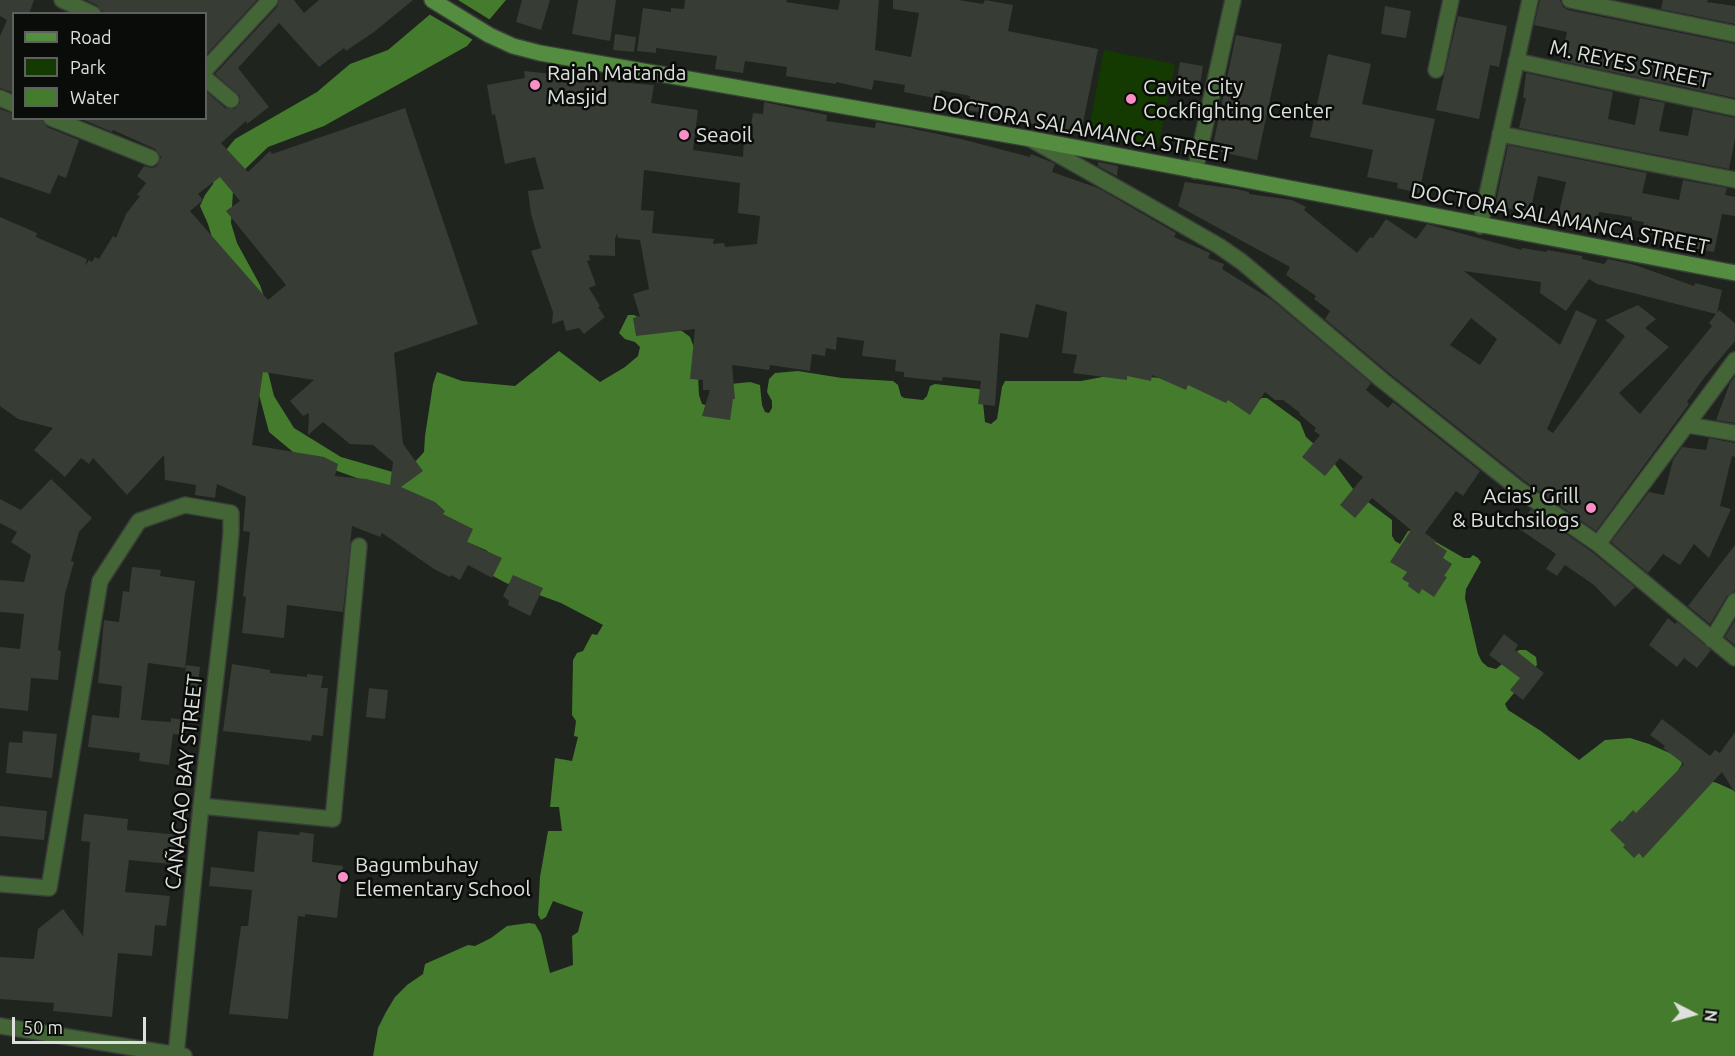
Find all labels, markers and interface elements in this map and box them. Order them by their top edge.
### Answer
legend [12,12,207,120]
text: Road [70,27,112,47]
street label: M. REYES STREET [1547,35,1713,93]
text: Park [70,57,106,77]
place label: Rajah Matanda Masjid [547,60,687,110]
place label: Cavite City Cockfighting Center [1143,74,1332,124]
marker: Rajah Matanda Masjid [528,78,542,92]
text: Water [70,87,119,107]
street label: DOCTORA SALAMANCA STREET [930,90,1234,168]
marker: Cavite City Cockfighting Center [1124,92,1138,106]
place label: Seaoil [696,122,752,148]
marker: Seaoil [677,128,691,142]
street label: DOCTORA SALAMANCA STREET [1409,178,1711,260]
place label: Acias' Grill & Butchsilogs [1452,483,1579,533]
marker: Acias' Grill & Butchsilogs [1584,501,1598,515]
street label: CAÑACAO BAY STREET [160,673,208,891]
place label: Bagumbuhay Elementary School [355,852,531,902]
marker: Bagumbuhay Elementary School [336,870,350,884]
north arrow [1663,984,1723,1044]
scale bar [15,1005,148,1043]
text: N [1701,1009,1720,1023]
text: 50 m [23,1017,63,1037]

